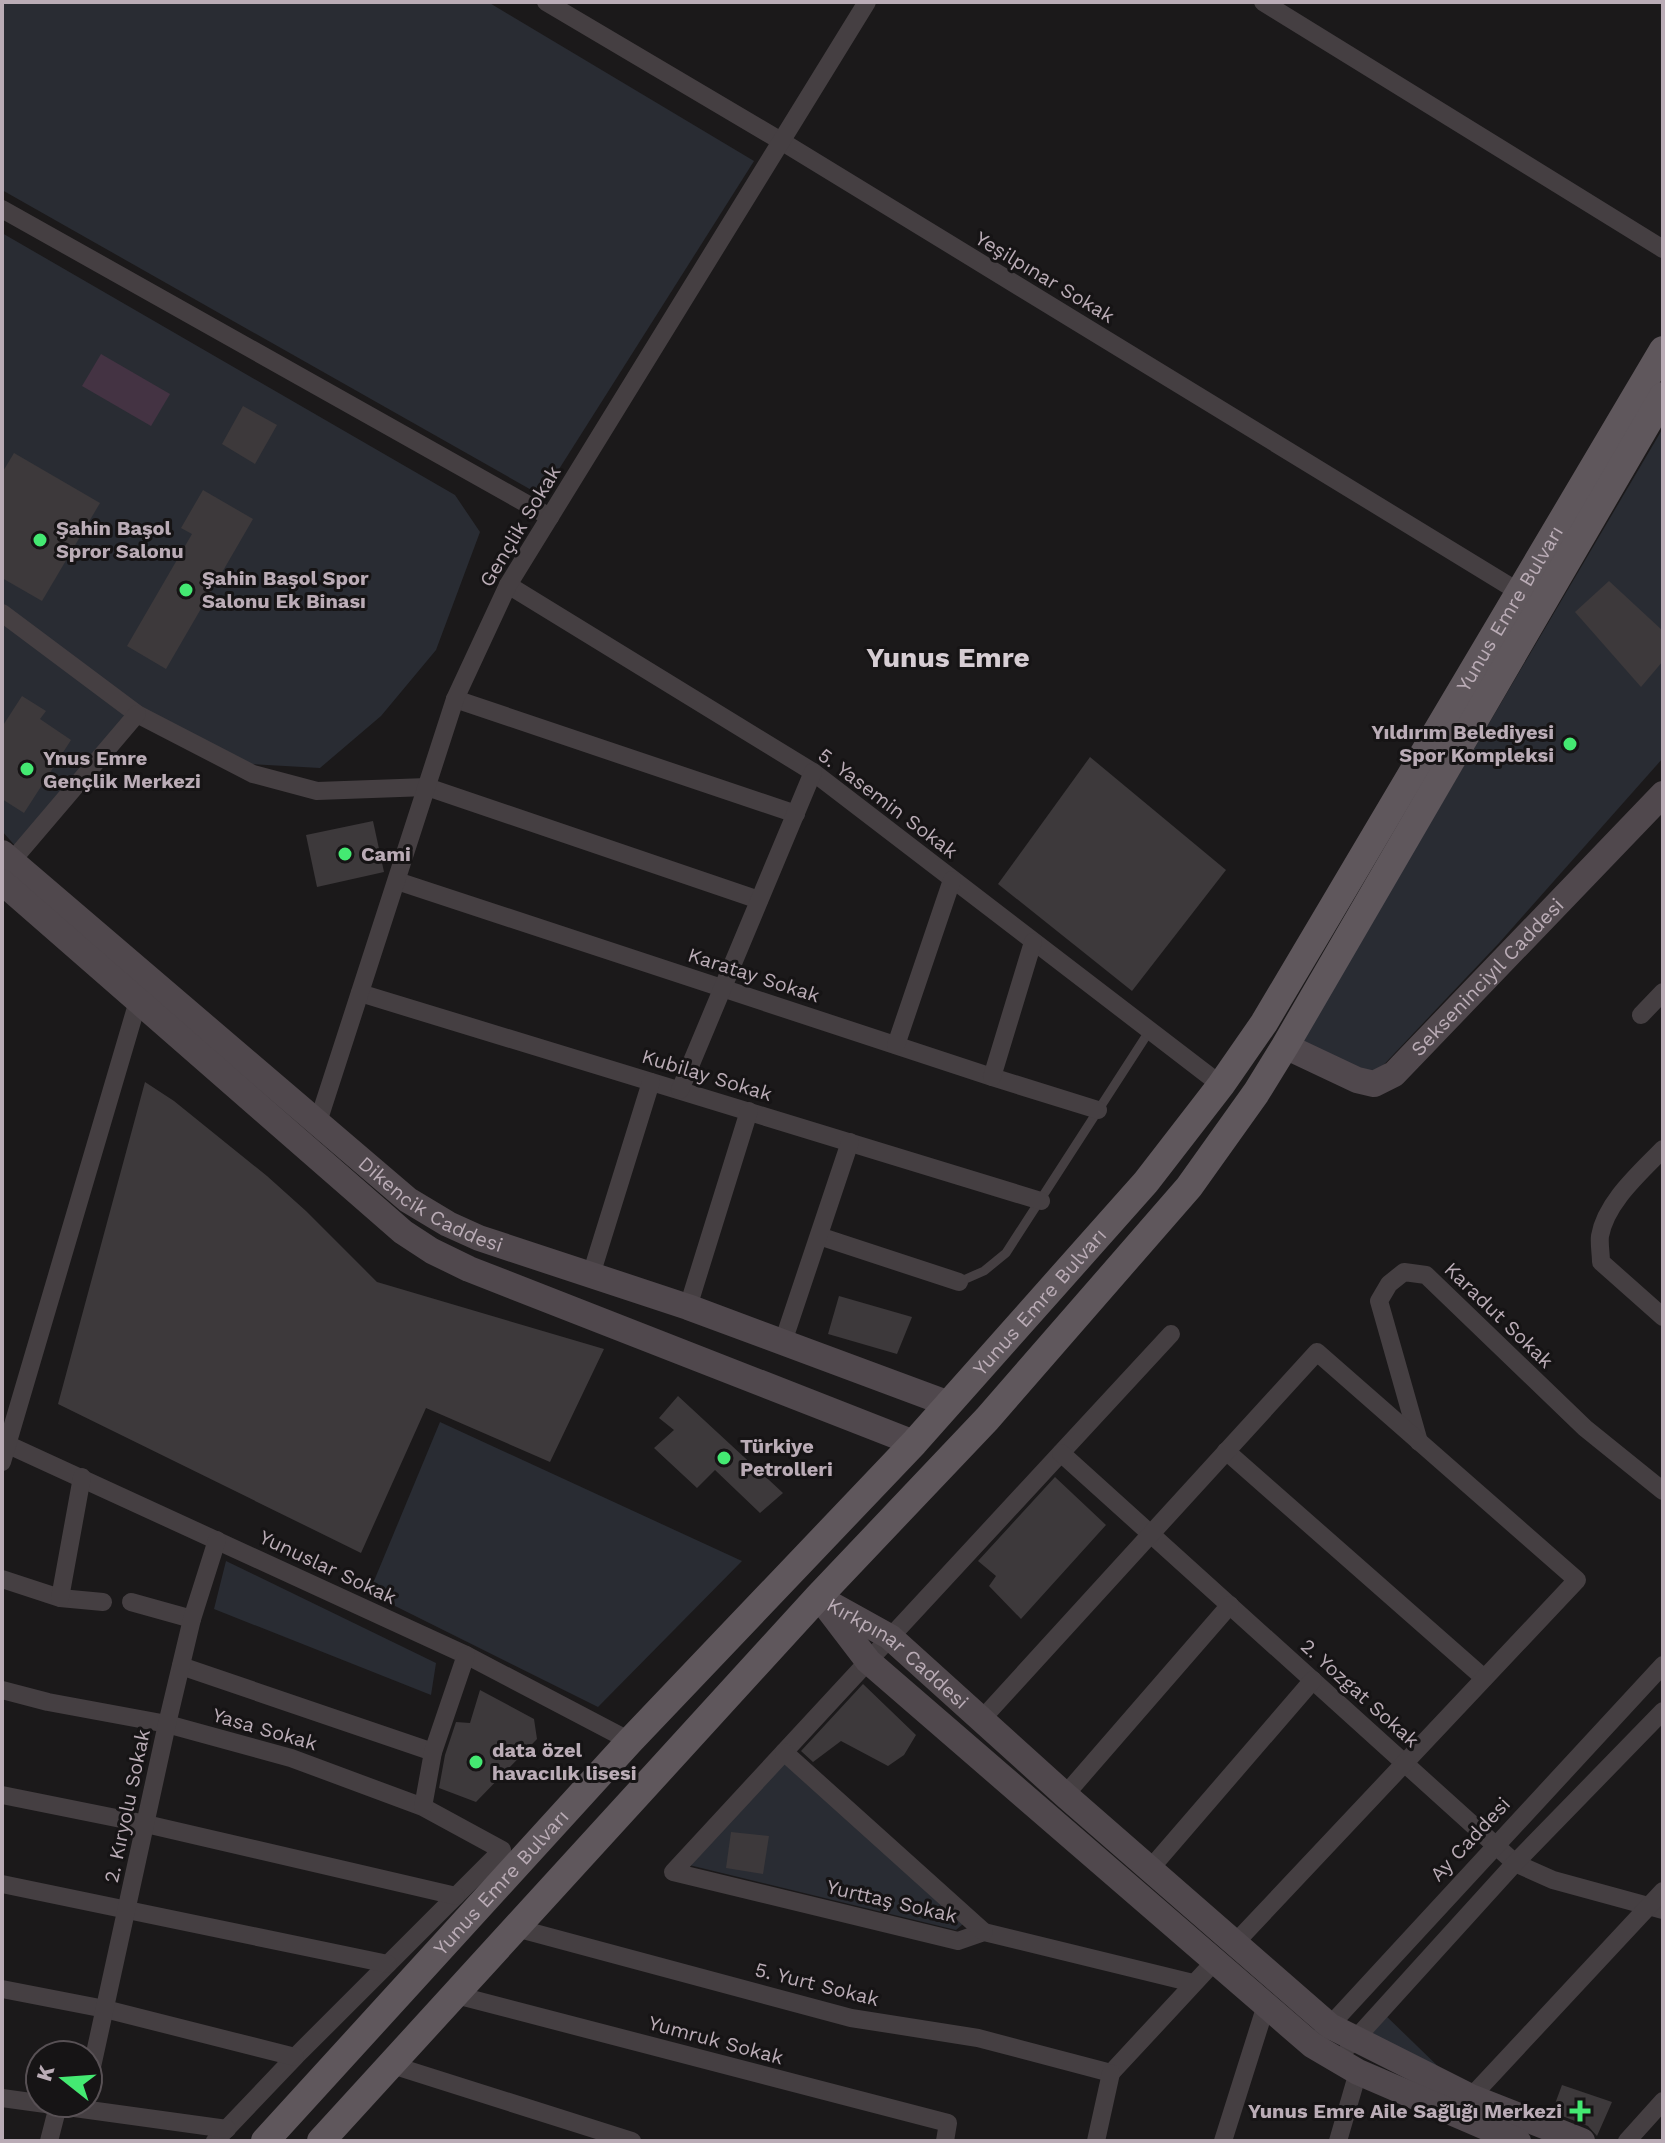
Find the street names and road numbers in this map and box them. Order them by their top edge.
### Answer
street label: Yeşilpınar Sokak [971,226,1119,328]
street label: Gençlik Sokak [474,461,566,591]
street label: Yunus Emre Bulvarı [1451,521,1568,696]
street label: 5. Yasemin Sokak [814,743,962,863]
street label: Sekseninciyıl Caddesi [1406,893,1569,1061]
street label: Karatay Sokak [685,942,823,1008]
street label: Kubilay Sokak [639,1044,775,1106]
street label: Dikencik Caddesi [354,1151,506,1257]
street label: Yunus Emre Bulvarı [968,1223,1111,1380]
street label: Karadut Sokak [1440,1257,1558,1373]
street label: Yunuslar Sokak [256,1525,400,1609]
street label: Kırkpınar Caddesi [823,1592,973,1714]
street label: 2. Yozgat Sokak [1296,1634,1424,1752]
street label: Yasa Sokak [210,1703,320,1755]
street label: 2. Kıryolu Sokak [99,1727,155,1885]
street label: Ay Caddesi [1425,1792,1515,1886]
street label: Yunus Emre Bulvarı [428,1805,573,1960]
street label: Yurttaş Sokak [824,1874,960,1928]
street label: 5. Yurt Sokak [752,1957,882,2011]
street label: Yumruk Sokak [646,2010,786,2070]

